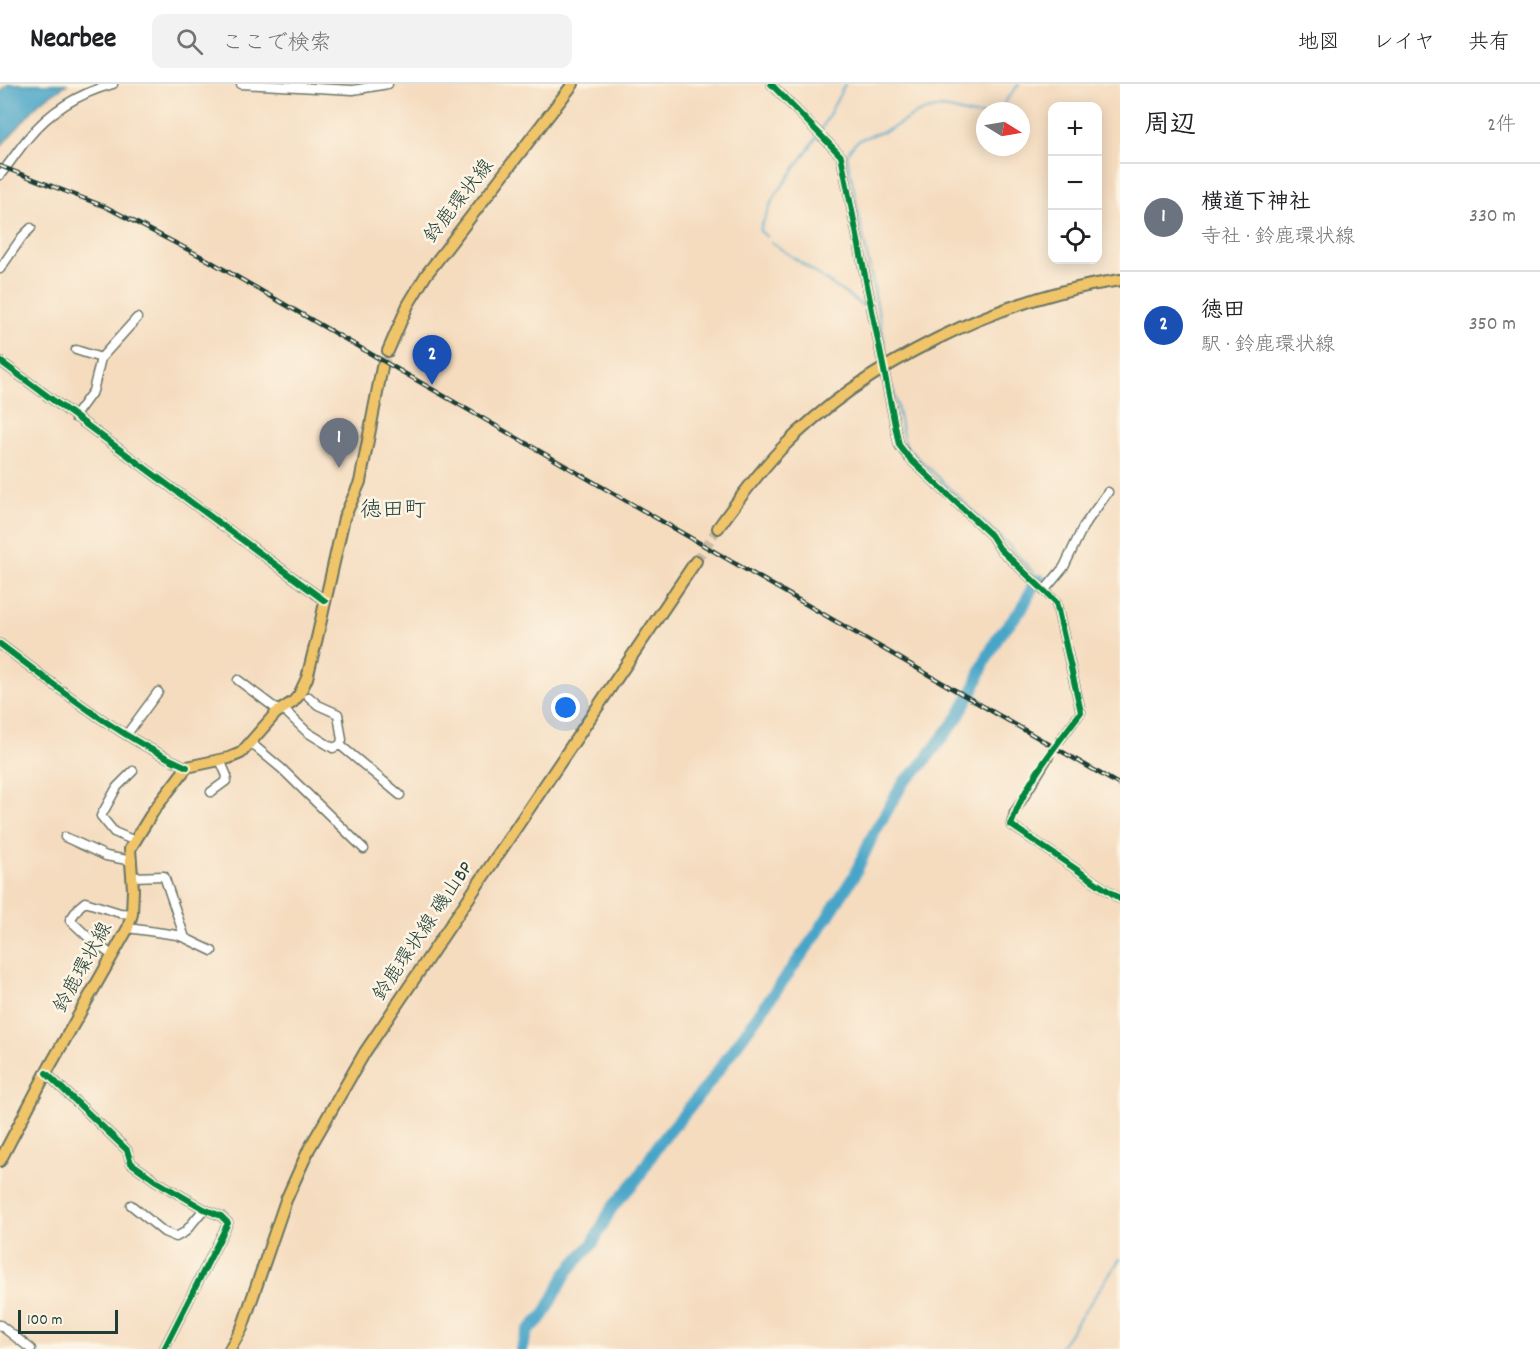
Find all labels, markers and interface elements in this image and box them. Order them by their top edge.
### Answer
search box [152,14,572,68]
text: Nearbee [30,21,116,61]
icon: search [173,25,206,58]
text: ここで検索 [221,29,331,60]
text: 地図 [1298,29,1340,59]
text: レイヤ [1373,29,1435,59]
text: 共有 [1468,29,1510,59]
north arrow [976,102,1030,156]
map controls [1048,102,1102,264]
button: + [1048,102,1102,156]
text: 周辺 [1144,108,1196,145]
text: 2件 [1487,112,1516,140]
street label: 鈴鹿環状線 [418,154,502,250]
button: − [1048,156,1102,210]
text: 横道下神社 [1201,188,1311,219]
text: 1 [1161,203,1166,231]
text: 330 m [1469,203,1516,231]
button: locate [1048,210,1102,264]
text: 寺社 · 鈴鹿環状線 [1201,224,1355,252]
text: 徳田 [1201,296,1245,327]
text: 2 [1159,311,1168,339]
text: 350 m [1469,311,1516,339]
text: 駅 · 鈴鹿環状線 [1201,332,1335,360]
pin: 2 [412,336,452,385]
pin: 1 [320,418,358,468]
district label: 徳田町 [360,496,426,527]
your location [551,693,580,722]
street label: 鈴鹿環状線 磯山BP [367,857,481,1007]
street label: 鈴鹿環状線 [48,917,120,1019]
scale bar [18,1307,118,1334]
text: 100 m [27,1309,63,1332]

